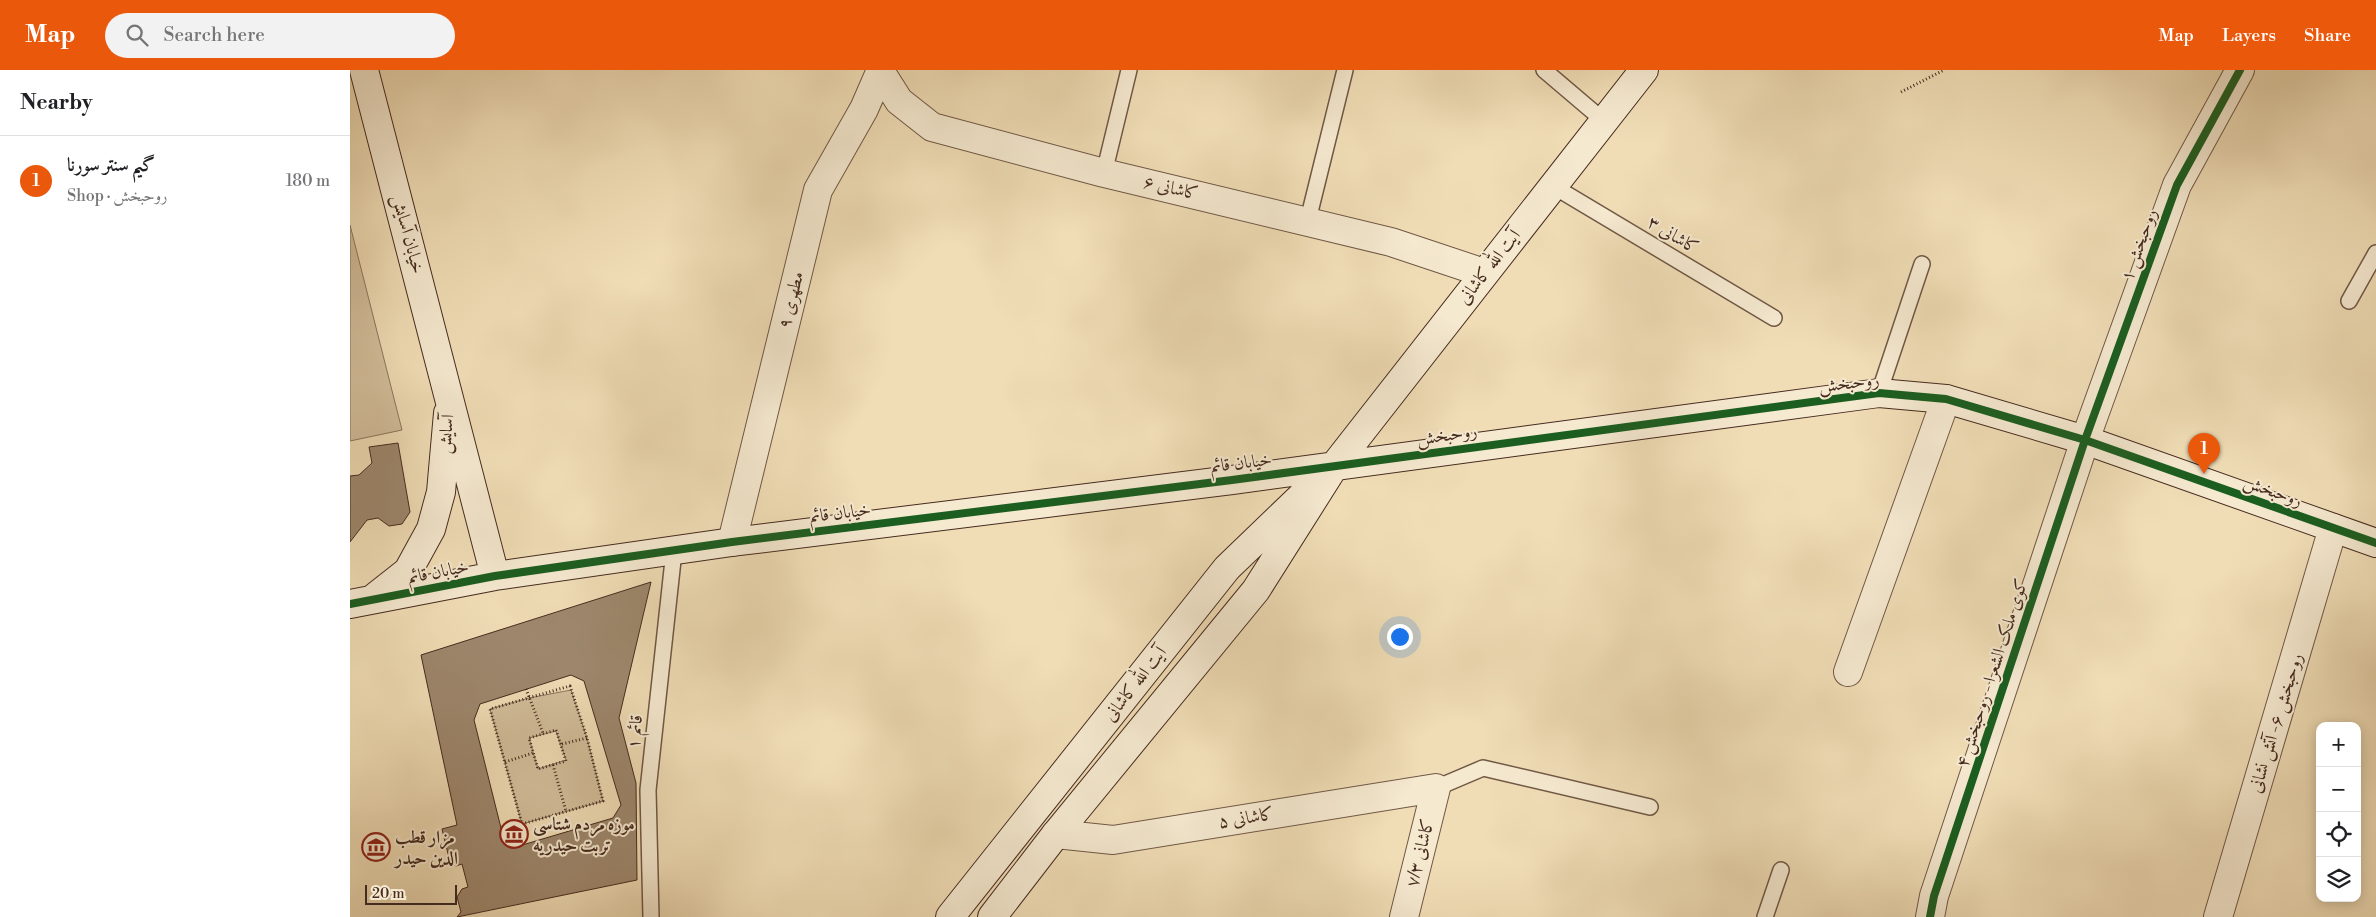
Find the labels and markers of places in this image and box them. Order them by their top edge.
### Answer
pin: 1 [2188,433,2220,474]
place label: موزه مردم شتاسی تربت حیدریه [533,813,635,857]
museum icon: موزه مردم شتاسی تربت حیدریه [499,819,529,849]
place label: مزار قطب الدین حیدر [393,826,458,870]
museum icon: مزار قطب الدین حیدر [361,832,391,862]

